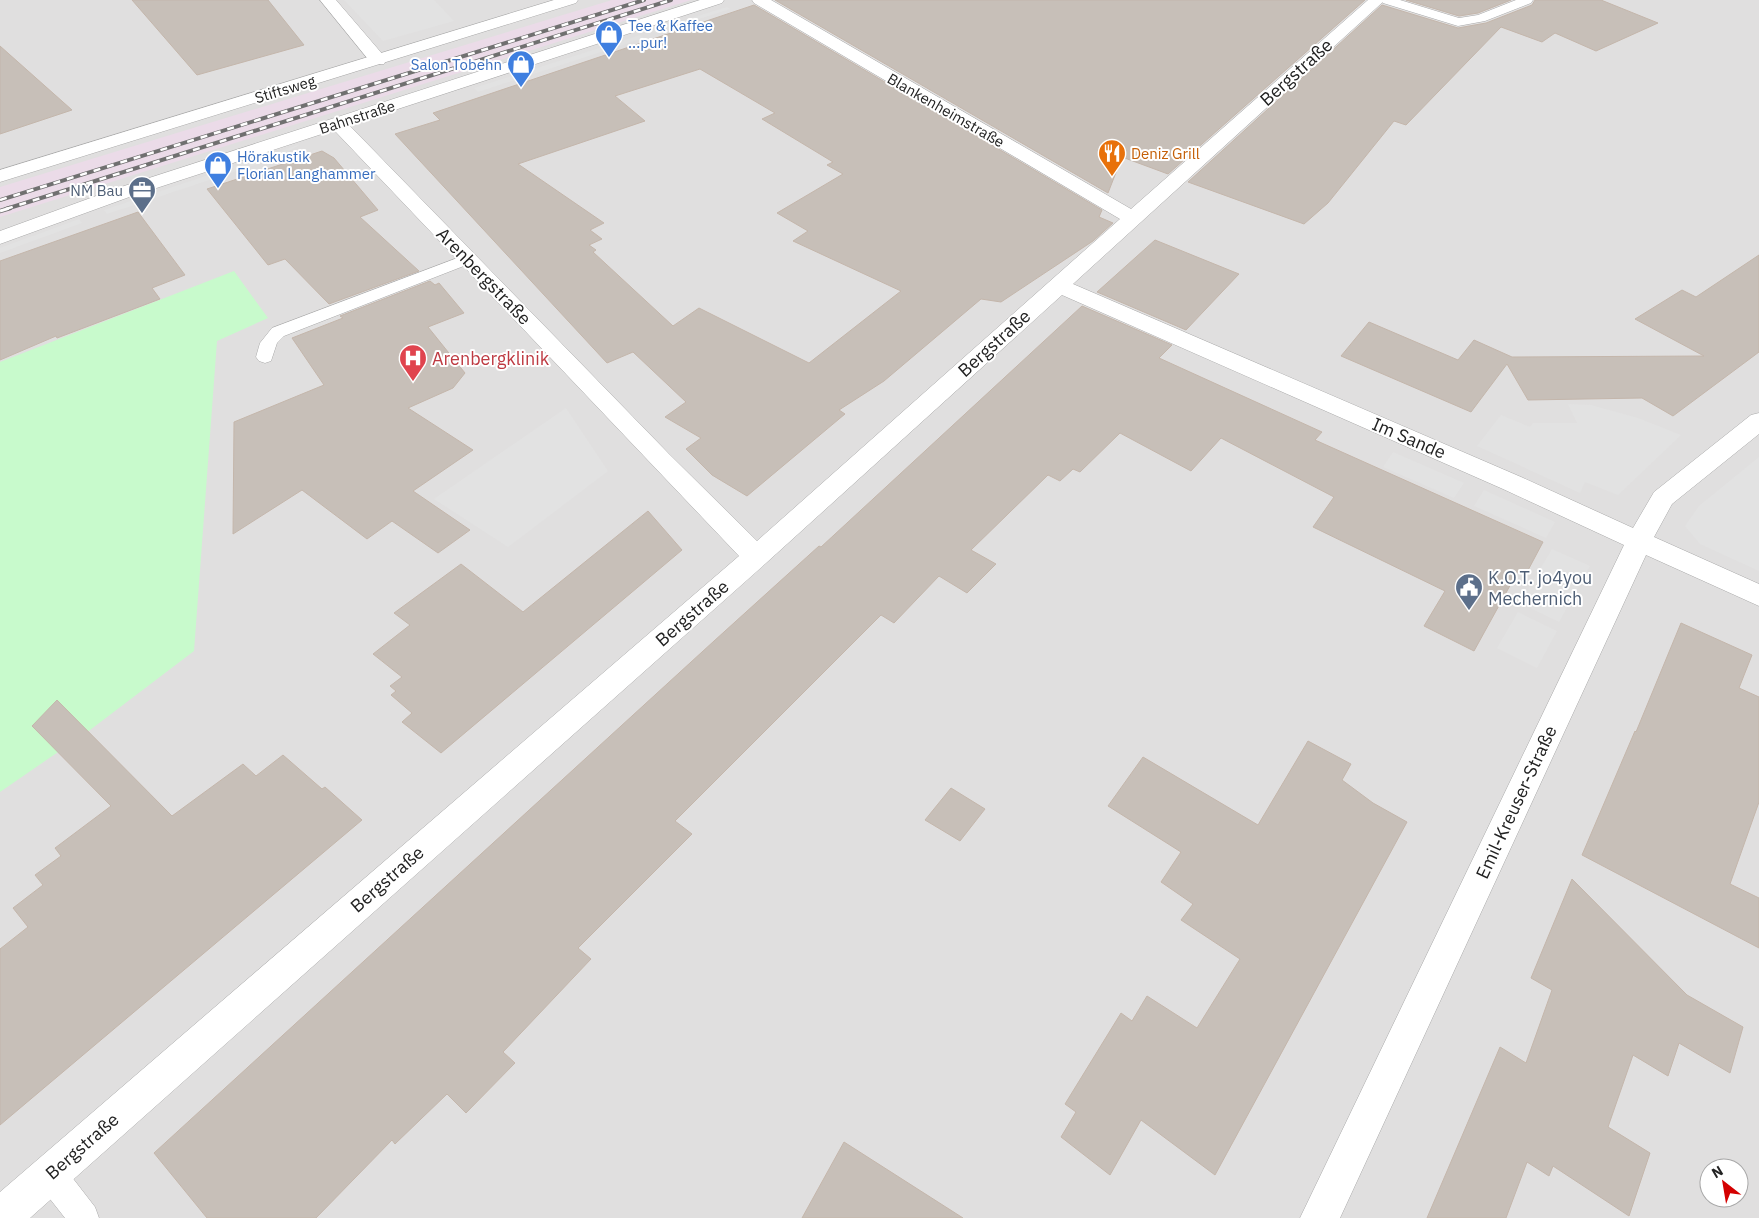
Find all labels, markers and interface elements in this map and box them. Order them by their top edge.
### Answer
place label: Tee & Kaffee ...pur! [628,16,713,52]
shop icon: Tee & Kaffee ...pur! [594,19,624,58]
street label: Bergstraße [1255,33,1337,111]
shop icon: Salon Tobehn [506,49,536,88]
place label: Salon Tobehn [411,55,502,74]
street label: Blankenheimstraße [884,69,1008,151]
street label: Stiftsweg [252,71,318,107]
street label: Bahnstraße [317,96,397,138]
restaurant icon: Deniz Grill [1097,138,1127,177]
place label: Deniz Grill [1131,144,1200,163]
place label: Hörakustik Florian Langhammer [237,147,376,183]
shop icon: Hörakustik Florian Langhammer [203,150,233,189]
office icon: NM Bau [127,175,157,214]
place label: NM Bau [70,181,123,200]
street label: Arenbergstraße [432,222,536,330]
street label: Bergstraße [953,304,1035,382]
hospital icon: Arenbergklinik [398,343,428,382]
place label: Arenbergklinik [432,347,550,370]
street label: Im Sande [1369,412,1449,464]
place label: K.O.T. jo4you Mechernich [1488,566,1592,610]
public building icon: K.O.T. jo4you Mechernich [1454,572,1484,611]
street label: Bergstraße [651,575,734,651]
street label: Emil-Kreuser-Straße [1470,722,1562,882]
street label: Bergstraße [346,841,429,917]
street label: Bergstraße [41,1108,124,1184]
north arrow [1699,1158,1749,1208]
text: N [1708,1162,1726,1182]

